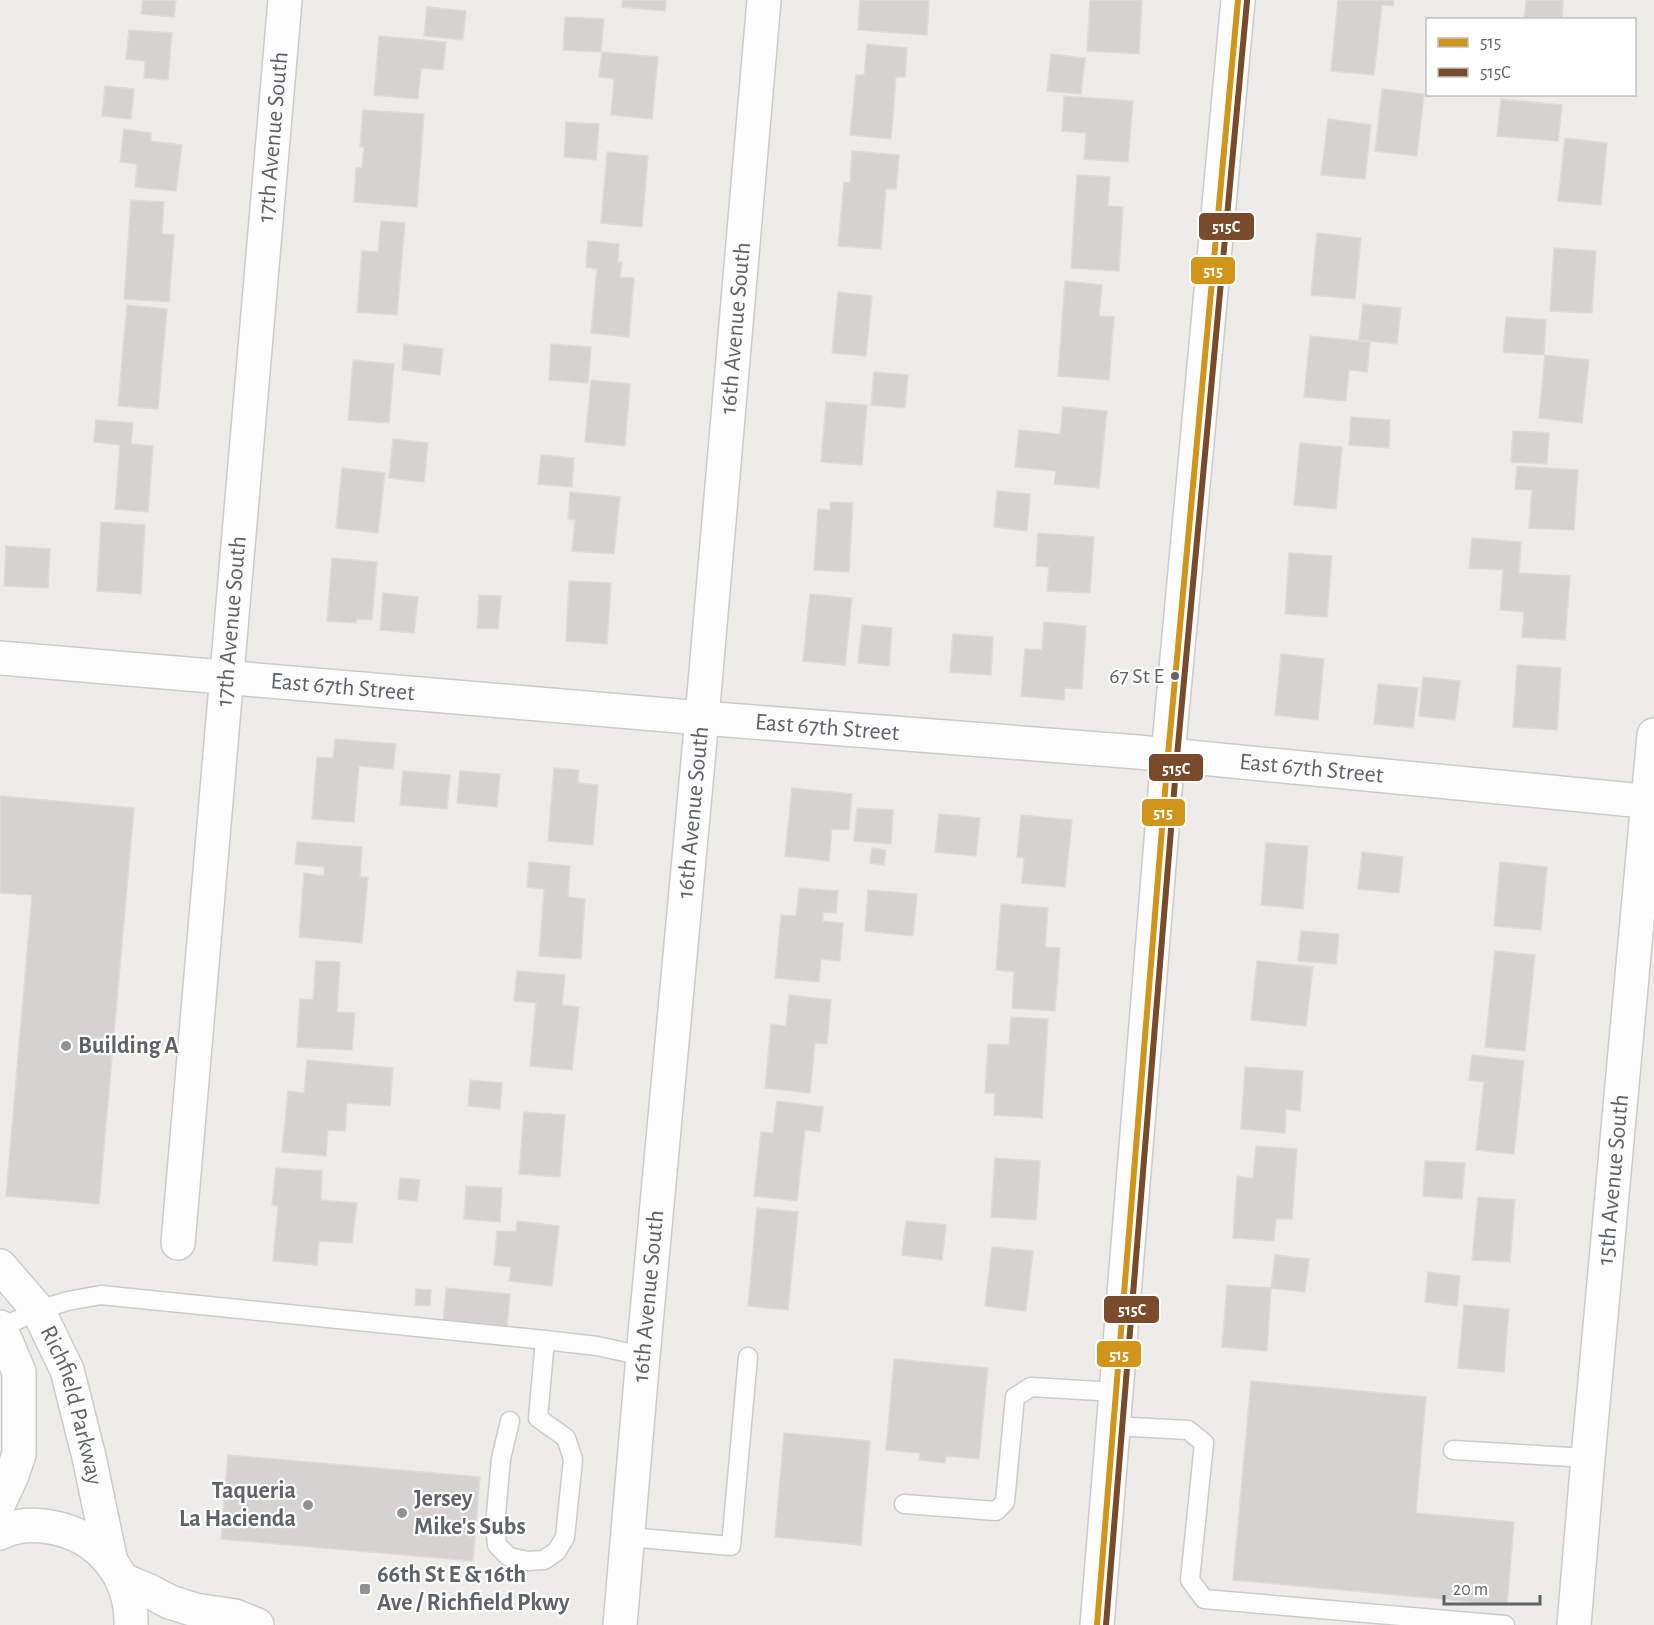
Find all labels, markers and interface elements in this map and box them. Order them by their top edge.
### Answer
legend [1426,18,1636,96]
text: 515 [1480,34,1501,52]
street label: 17th Avenue South [254,51,293,224]
text: 515C [1480,64,1511,82]
line badge: 515C [1198,212,1255,241]
text: 515C [1212,219,1241,235]
street label: 16th Avenue South [716,241,755,415]
line badge: 515 [1190,256,1236,285]
text: 515 [1203,263,1223,279]
street label: 17th Avenue South [212,535,251,708]
place label: 67 St E [1109,665,1164,687]
street label: East 67th Street [270,669,416,705]
marker: 67 St E [1169,670,1181,682]
street label: East 67th Street [754,710,900,745]
street label: 16th Avenue South [673,725,713,899]
street label: East 67th Street [1238,750,1385,788]
line badge: 515C [1148,753,1204,782]
text: 515C [1162,761,1191,777]
line badge: 515 [1141,798,1186,827]
text: 515 [1153,805,1173,821]
place label: Building A [78,1034,179,1058]
marker: Building A [59,1039,73,1053]
street label: 15th Avenue South [1594,1093,1633,1266]
street label: 16th Avenue South [629,1209,668,1383]
line badge: 515C [1103,1295,1160,1324]
text: 515C [1118,1302,1147,1318]
street label: Richfield Parkway [35,1322,107,1487]
line badge: 515 [1096,1340,1142,1368]
text: 515 [1109,1347,1129,1363]
place label: Taqueria La Hacienda [179,1479,296,1531]
place label: Jersey Mike's Subs [414,1487,526,1539]
marker: Taqueria La Hacienda [301,1498,315,1512]
marker: Jersey Mike's Subs [395,1506,409,1520]
place label: 66th St E & 16th Ave / Richfield Pkwy [377,1563,570,1615]
scale bar [1444,1568,1540,1606]
text: 20 m [1453,1581,1488,1599]
marker: 66th St E & 16th Ave / Richfield Pkwy [358,1582,372,1596]

